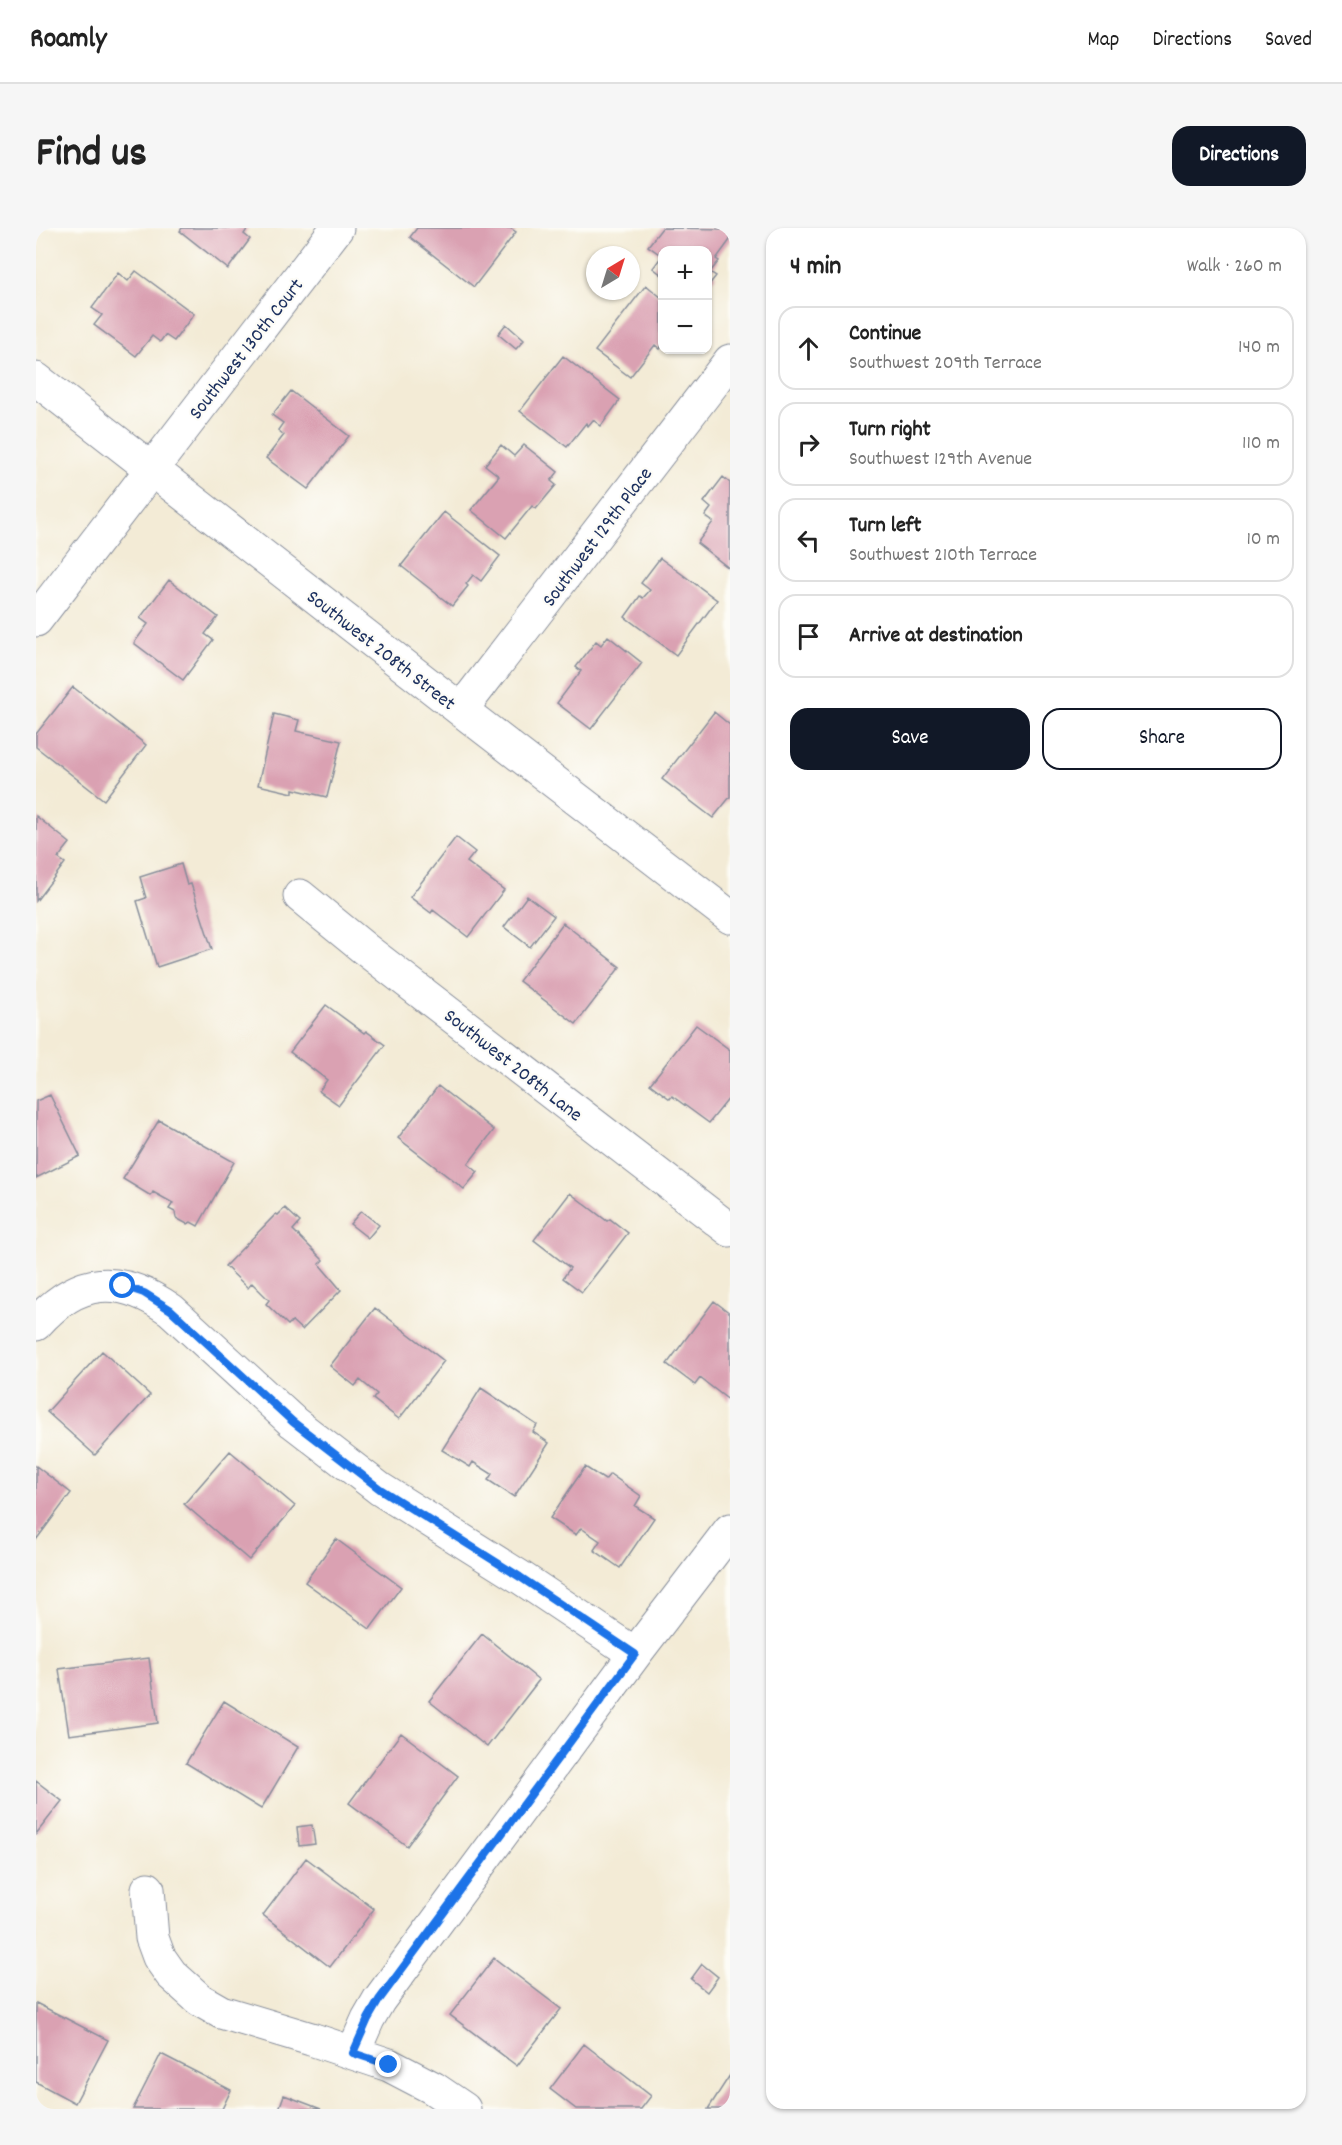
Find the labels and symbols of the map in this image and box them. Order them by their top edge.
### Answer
north arrow [586,246,640,300]
street label: Southwest 130th Court [183,273,311,426]
street label: Southwest 129th Place [537,462,660,613]
street label: Southwest 208th Street [300,584,461,719]
street label: Southwest 208th Lane [437,1003,588,1130]
route start [109,1272,135,1298]
route end [375,2051,401,2077]

